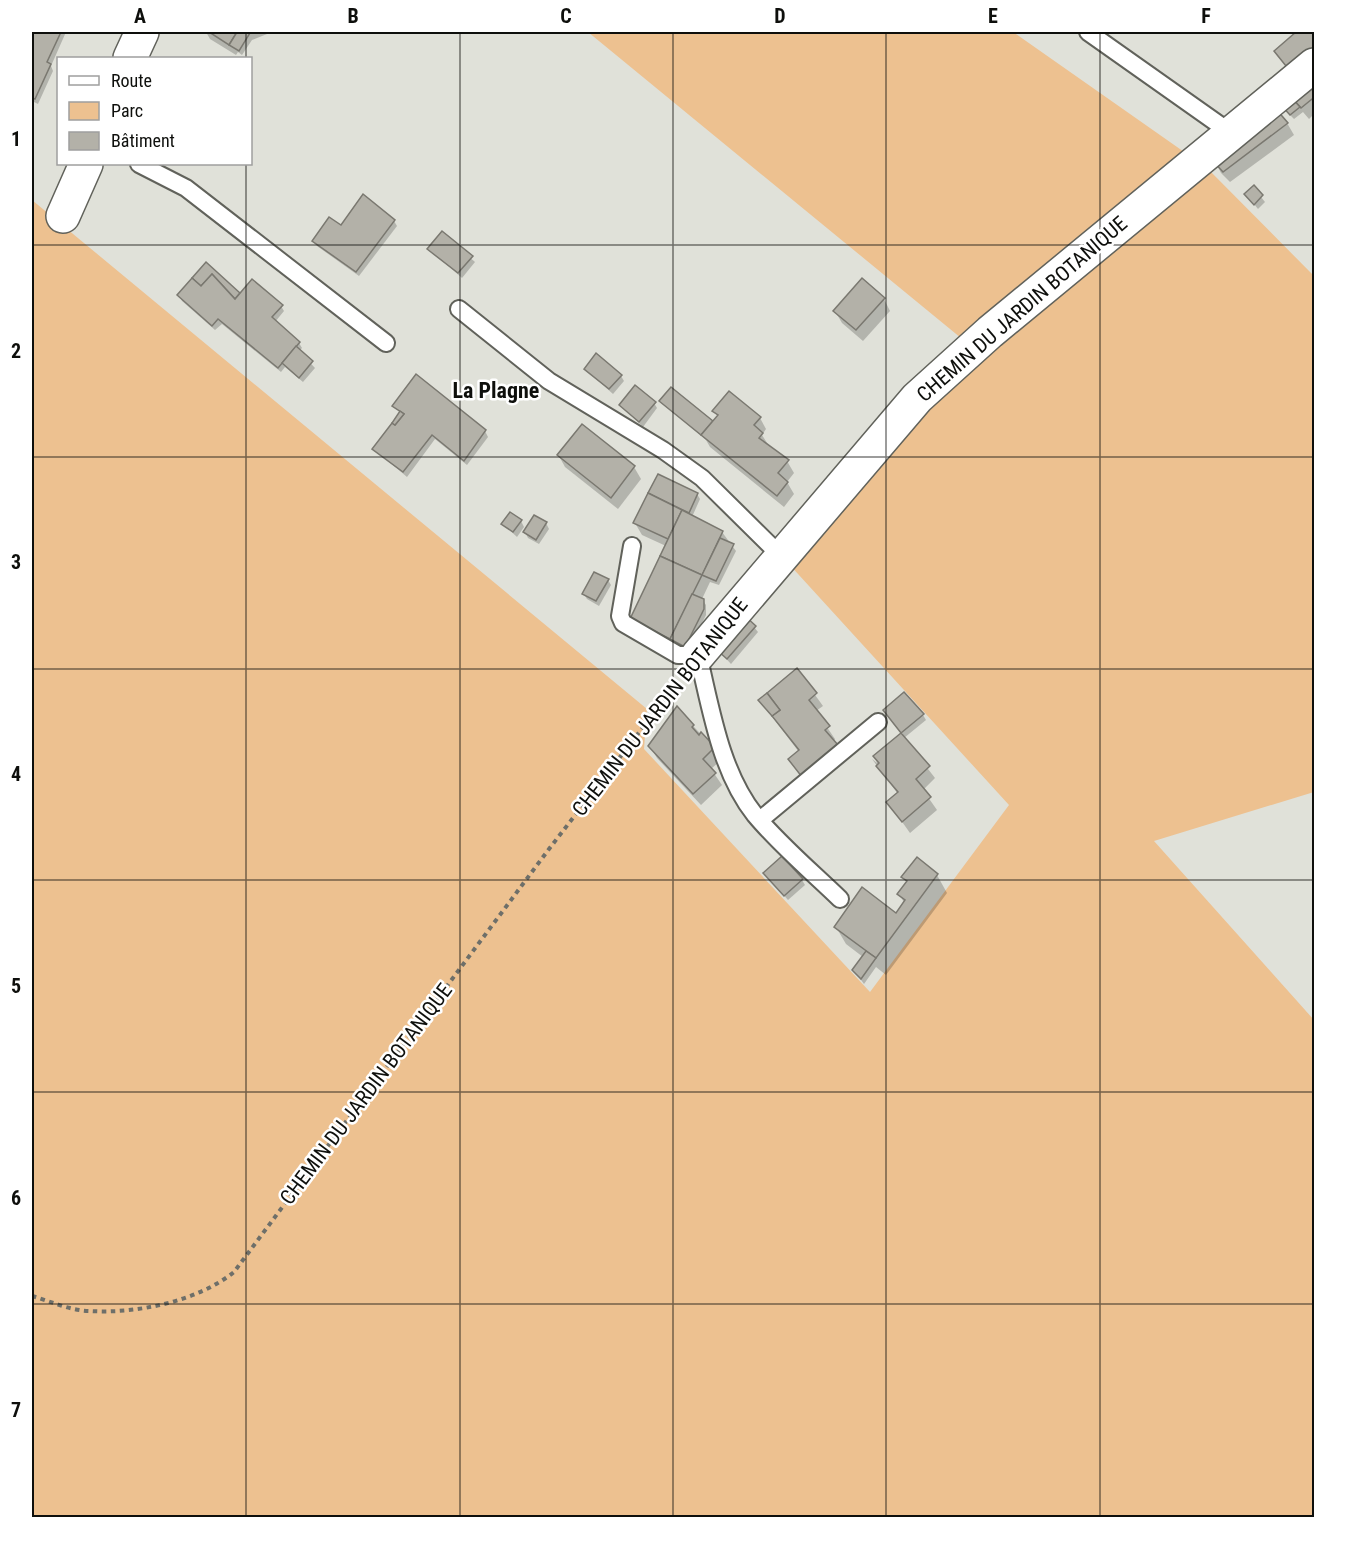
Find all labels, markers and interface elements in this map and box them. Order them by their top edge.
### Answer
text: A [134,4,146,28]
text: B [347,4,359,28]
text: C [560,4,572,28]
text: D [774,4,786,28]
text: E [988,4,998,28]
text: F [1201,4,1211,28]
legend [57,57,252,165]
text: Route [111,70,152,91]
text: Parc [111,100,143,121]
text: 1 [11,127,21,151]
text: Bâtiment [111,130,175,151]
street label: CHEMIN DU JARDIN BOTANIQUE [912,211,1132,407]
text: 2 [11,339,21,363]
district label: La Plagne [453,378,539,403]
text: 3 [11,550,21,574]
street label: CHEMIN DU JARDIN BOTANIQUE [567,593,753,821]
text: 4 [11,762,21,786]
text: 5 [11,974,21,998]
street label: CHEMIN DU JARDIN BOTANIQUE [275,979,457,1209]
text: 6 [11,1186,21,1210]
text: 7 [11,1398,21,1422]

